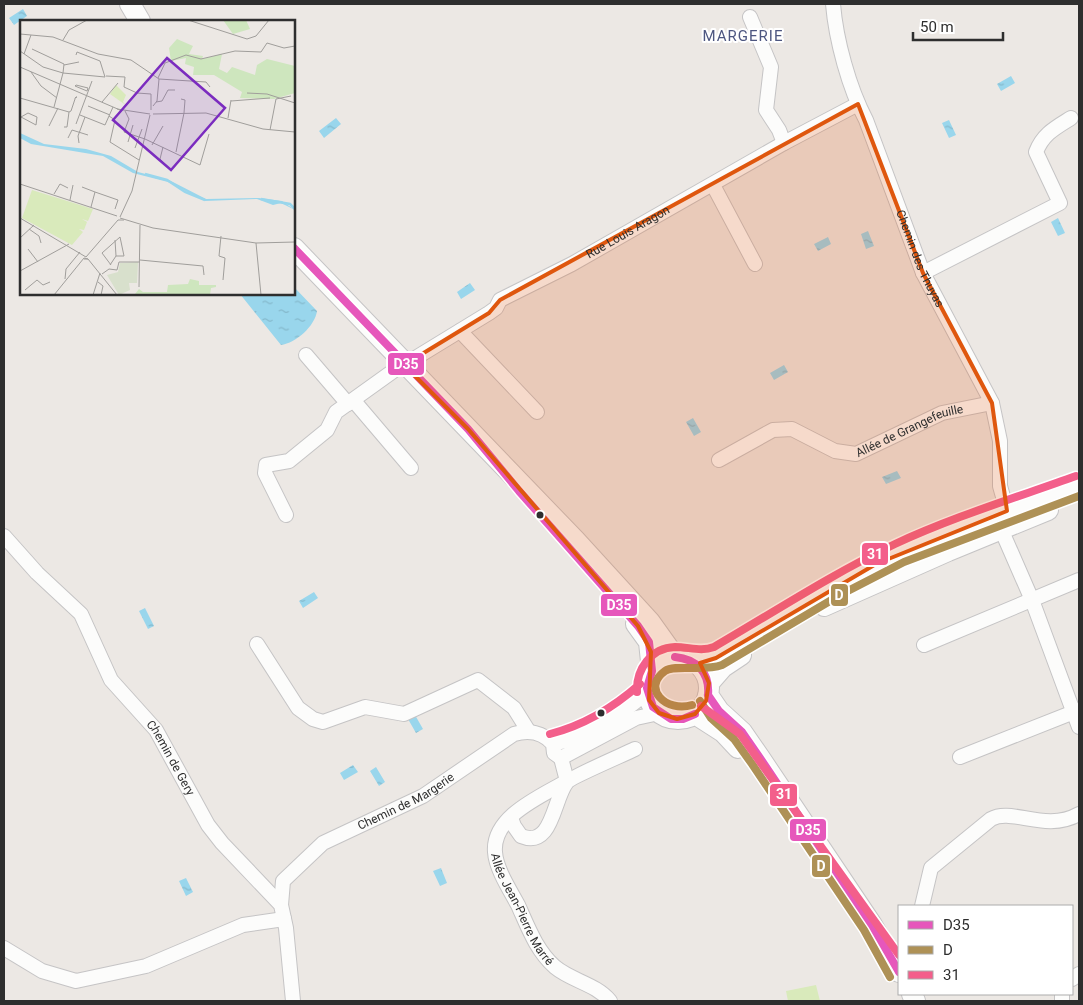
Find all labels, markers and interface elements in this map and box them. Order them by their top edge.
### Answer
scale bar [913,10,1003,42]
text: 50 m [920,18,954,36]
inset map [20,20,295,295]
district label: MARGERIE [703,27,783,45]
street label: Rue Louis Aragon [584,203,672,261]
street label: Chemin des Thuyas [893,208,947,310]
line badge: D35 [387,352,425,376]
text: D35 [393,356,419,372]
street label: Allée de Grangefeuille [854,402,964,460]
unlabelled marker [535,510,545,520]
line badge: 31 [861,542,889,566]
text: 31 [867,546,883,562]
line badge: D [830,583,849,607]
text: D [834,587,844,603]
line badge: D35 [600,593,638,617]
text: D35 [606,597,632,613]
unlabelled marker [596,708,606,718]
street label: Chemin de Gery [144,717,198,798]
street label: Chemin de Margerie [355,770,457,833]
line badge: 31 [769,783,798,807]
text: 31 [776,786,792,802]
line badge: D35 [789,818,827,842]
text: D35 [795,822,821,838]
street label: Allée Jean-Pierre Marré [488,852,556,968]
line badge: D [811,854,831,878]
text: D [816,858,826,874]
legend [898,905,1073,995]
text: D35 [943,916,970,934]
text: D [943,941,953,959]
text: 31 [943,966,960,984]

